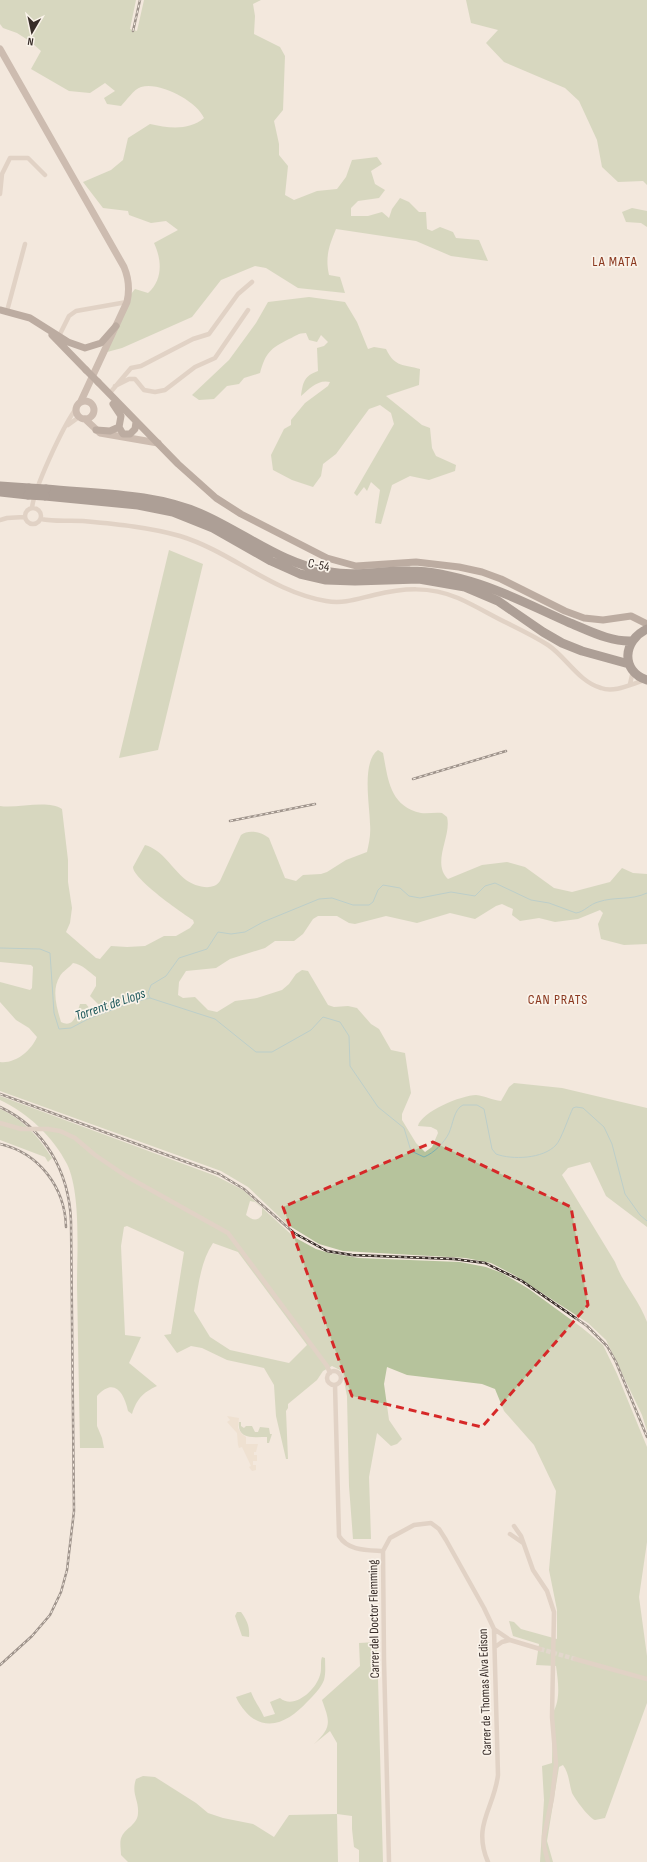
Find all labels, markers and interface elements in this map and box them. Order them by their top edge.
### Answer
north arrow [12,12,52,52]
text: N [26,34,34,48]
district label: LA MATA [592,253,638,270]
street label: C-54 [307,555,332,575]
water label: Torrent de Llops [73,985,148,1024]
district label: CAN PRATS [528,991,588,1008]
street label: Carrer del Doctor Flemming [365,1559,383,1679]
street label: Carrer de Thomas Alva Edison [475,1628,495,1756]

